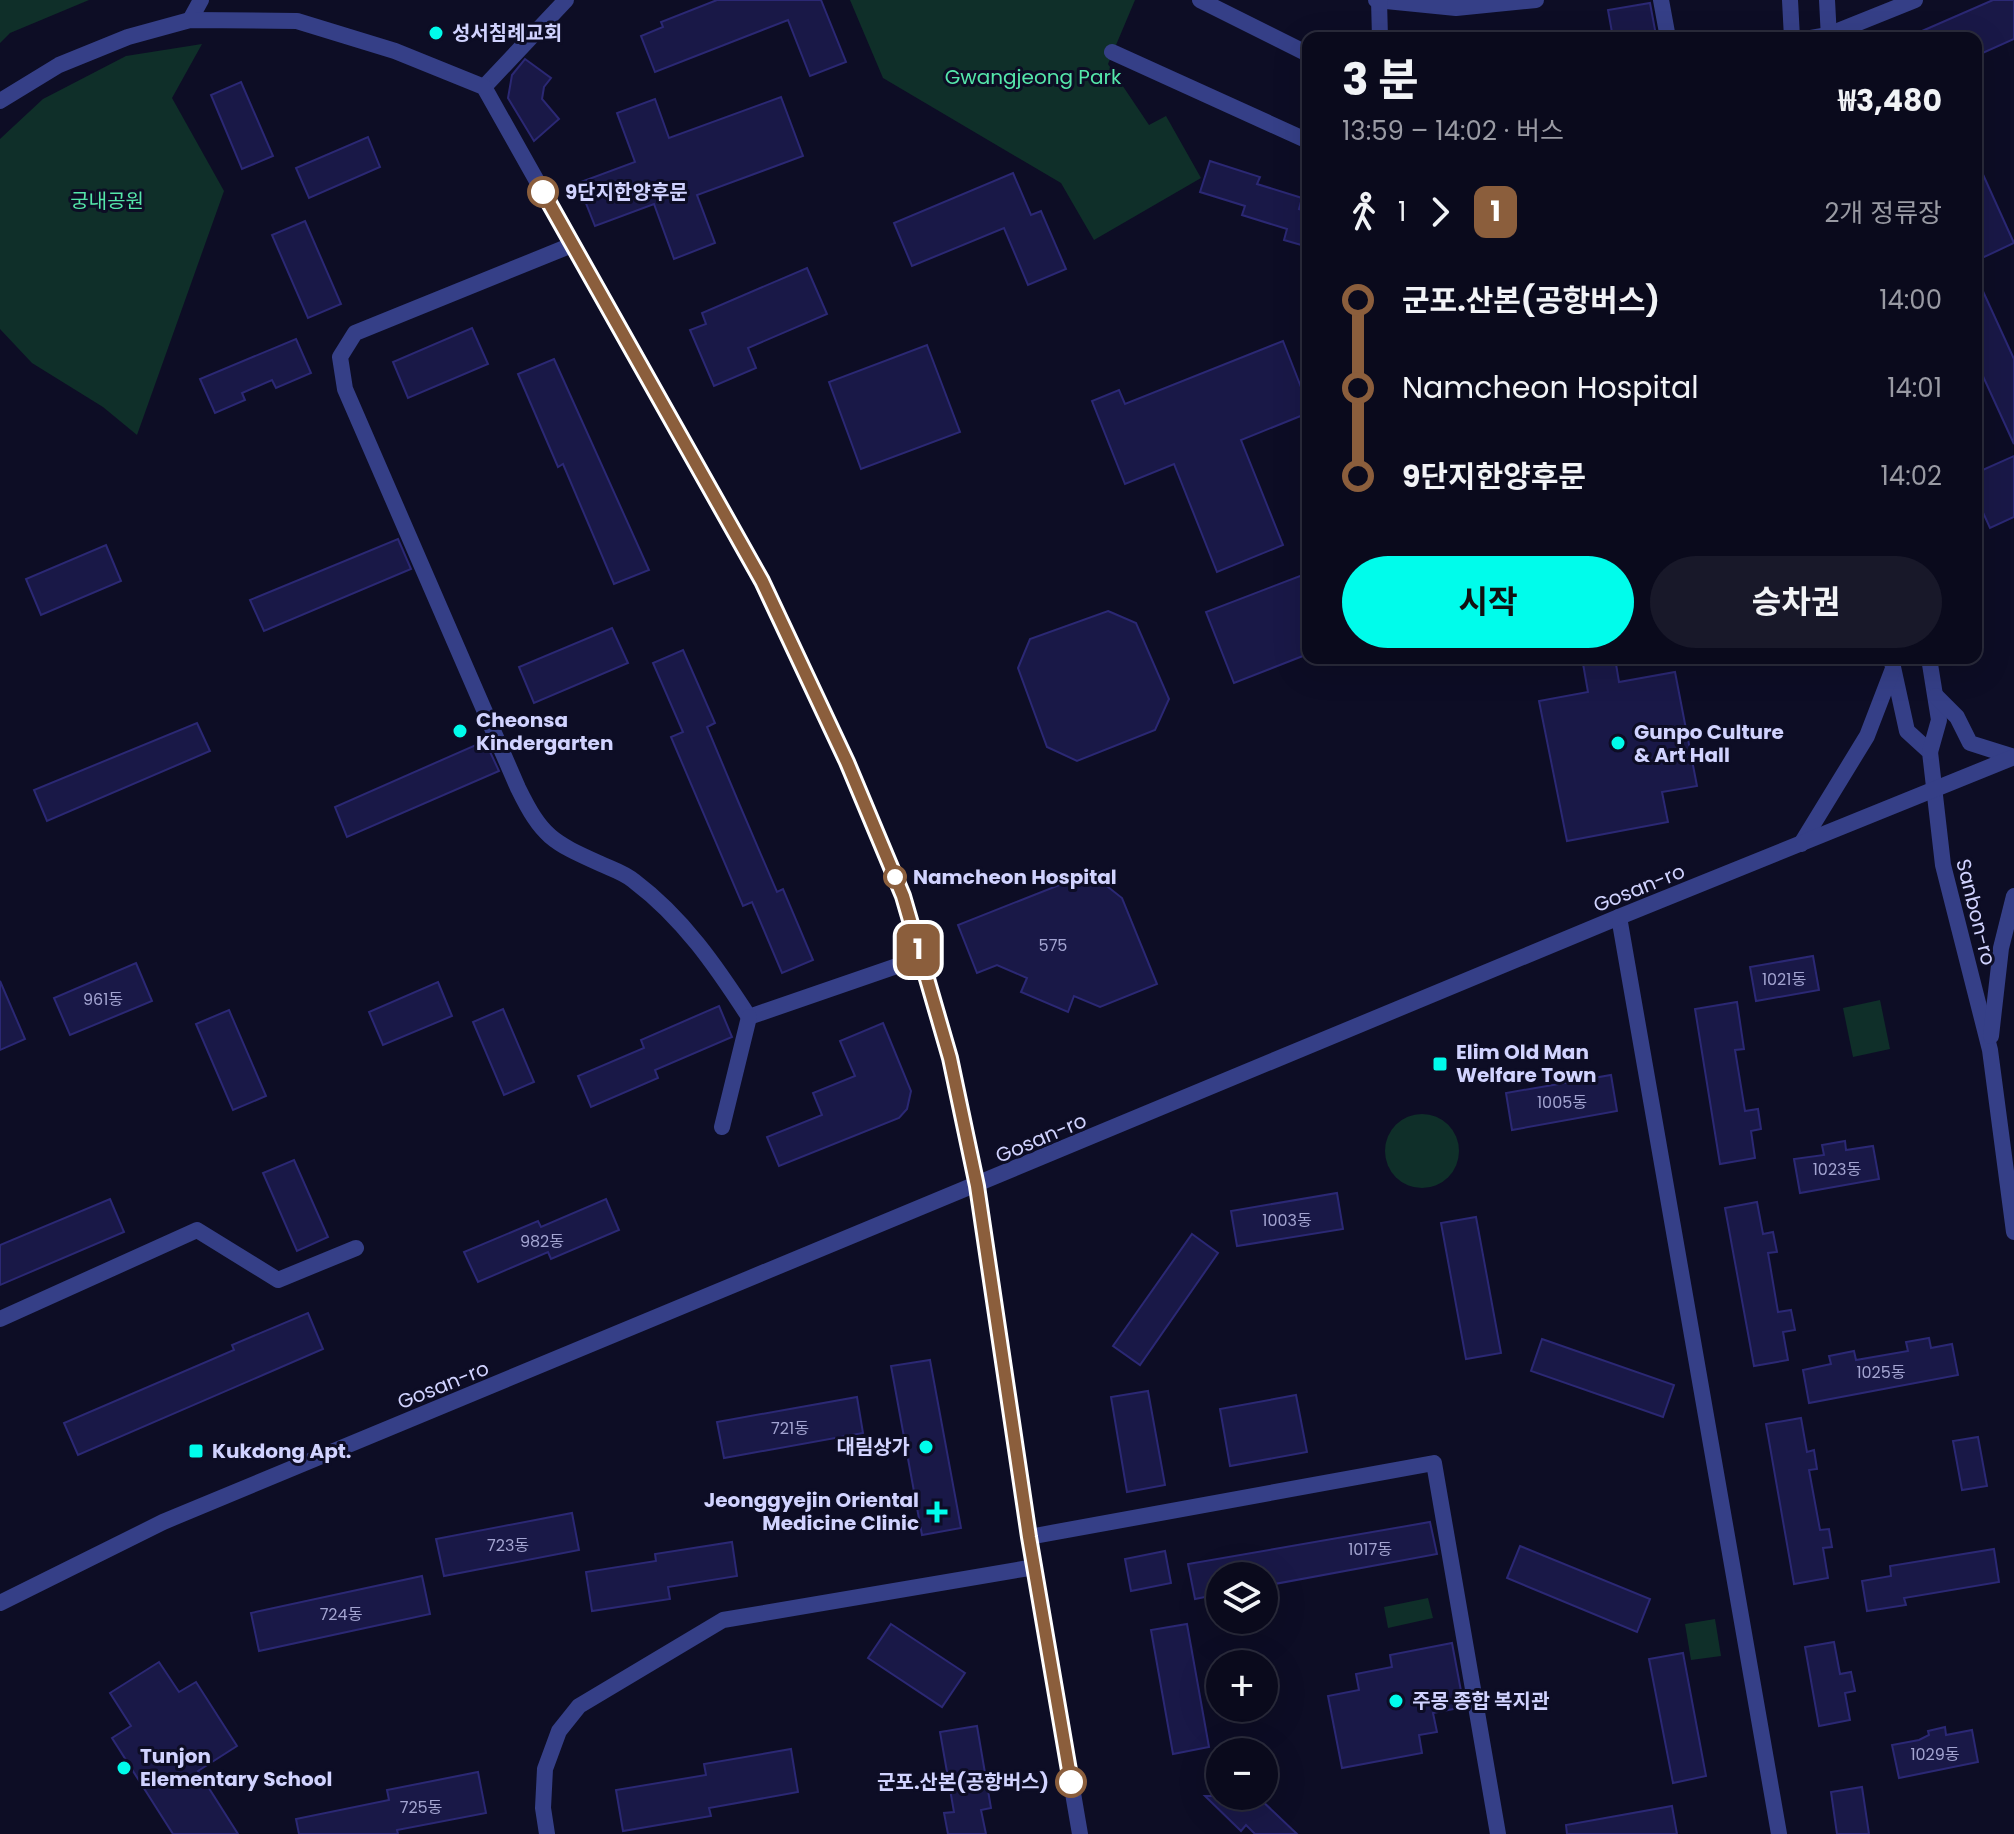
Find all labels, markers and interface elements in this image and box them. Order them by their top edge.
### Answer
place label: 성서침례교회 [452,19,562,47]
marker: 성서침례교회 [427,24,445,42]
text: 3 분 [1342,49,1418,110]
park label: Gwangjeong Park [945,63,1122,91]
text: ₩3,480 [1838,79,1942,122]
text: 13:59 – 14:02 · 버스 [1342,113,1564,149]
marker: 9단지한양후문 [528,177,558,207]
place label: 9단지한양후문 [565,178,688,206]
park label: 궁내공원 [70,187,144,215]
icon: walk [1342,190,1386,234]
icon: forward [1418,190,1462,234]
text: 1 [1490,192,1501,231]
text: 1 [1398,194,1406,230]
text: 2개 정류장 [1824,195,1942,231]
text: 군포.산본(공항버스) [1402,279,1660,322]
text: 14:00 [1879,282,1942,318]
text: Namcheon Hospital [1402,366,1699,409]
text: 14:01 [1887,370,1942,406]
text: 9단지한양후문 [1402,455,1586,498]
text: 14:02 [1881,458,1942,494]
button: 시작 [1342,556,1634,648]
button: 승차권 [1650,556,1942,648]
place label: Cheonsa Kindergarten [476,706,613,757]
place label: Gunpo Culture & Art Hall [1634,718,1784,769]
marker: Cheonsa Kindergarten [451,722,469,740]
marker: Gunpo Culture & Art Hall [1609,734,1627,752]
street label: Sanbon-ro [1949,856,2003,968]
street label: Gosan-ro [1589,857,1689,919]
place label: Namcheon Hospital [913,863,1117,891]
marker: Namcheon Hospital [884,866,906,888]
line badge: 1 [892,924,944,976]
text: 1 [913,930,923,969]
house number: 575 [1039,934,1067,957]
house number: 1021동 [1762,968,1806,991]
house number: 961동 [83,988,123,1011]
place label: Elim Old Man Welfare Town [1456,1038,1597,1089]
marker: Elim Old Man Welfare Town [1431,1055,1449,1073]
house number: 1005동 [1537,1091,1587,1114]
street label: Gosan-ro [991,1106,1091,1170]
house number: 1023동 [1813,1158,1862,1181]
house number: 1003동 [1262,1209,1312,1232]
house number: 982동 [520,1230,564,1253]
street label: Gosan-ro [393,1354,493,1416]
house number: 1025동 [1856,1361,1906,1384]
house number: 721동 [771,1417,809,1440]
place label: 대림상가 [836,1433,910,1461]
place label: Kukdong Apt. [212,1437,351,1465]
marker: 대림상가 [917,1438,935,1456]
marker: Kukdong Apt. [187,1442,205,1460]
place label: Jeonggyejin Oriental Medicine Clinic [704,1486,919,1537]
marker: Jeonggyejin Oriental Medicine Clinic [926,1501,948,1523]
house number: 723동 [487,1534,529,1557]
house number: 1017동 [1348,1538,1392,1561]
map controls [1206,1562,1278,1810]
button: layers [1206,1562,1278,1634]
house number: 724동 [320,1603,363,1626]
button: + [1206,1650,1278,1722]
place label: 주몽 종합 복지관 [1412,1687,1550,1715]
marker: 주몽 종합 복지관 [1387,1692,1405,1710]
button: − [1206,1738,1278,1810]
place label: Tunjon Elementary School [140,1742,332,1793]
house number: 1029동 [1910,1743,1960,1766]
marker: Tunjon Elementary School [115,1759,133,1777]
marker: 군포.산본(공항버스) [1056,1767,1086,1797]
place label: 군포.산본(공항버스) [877,1768,1049,1796]
house number: 725동 [400,1796,443,1819]

